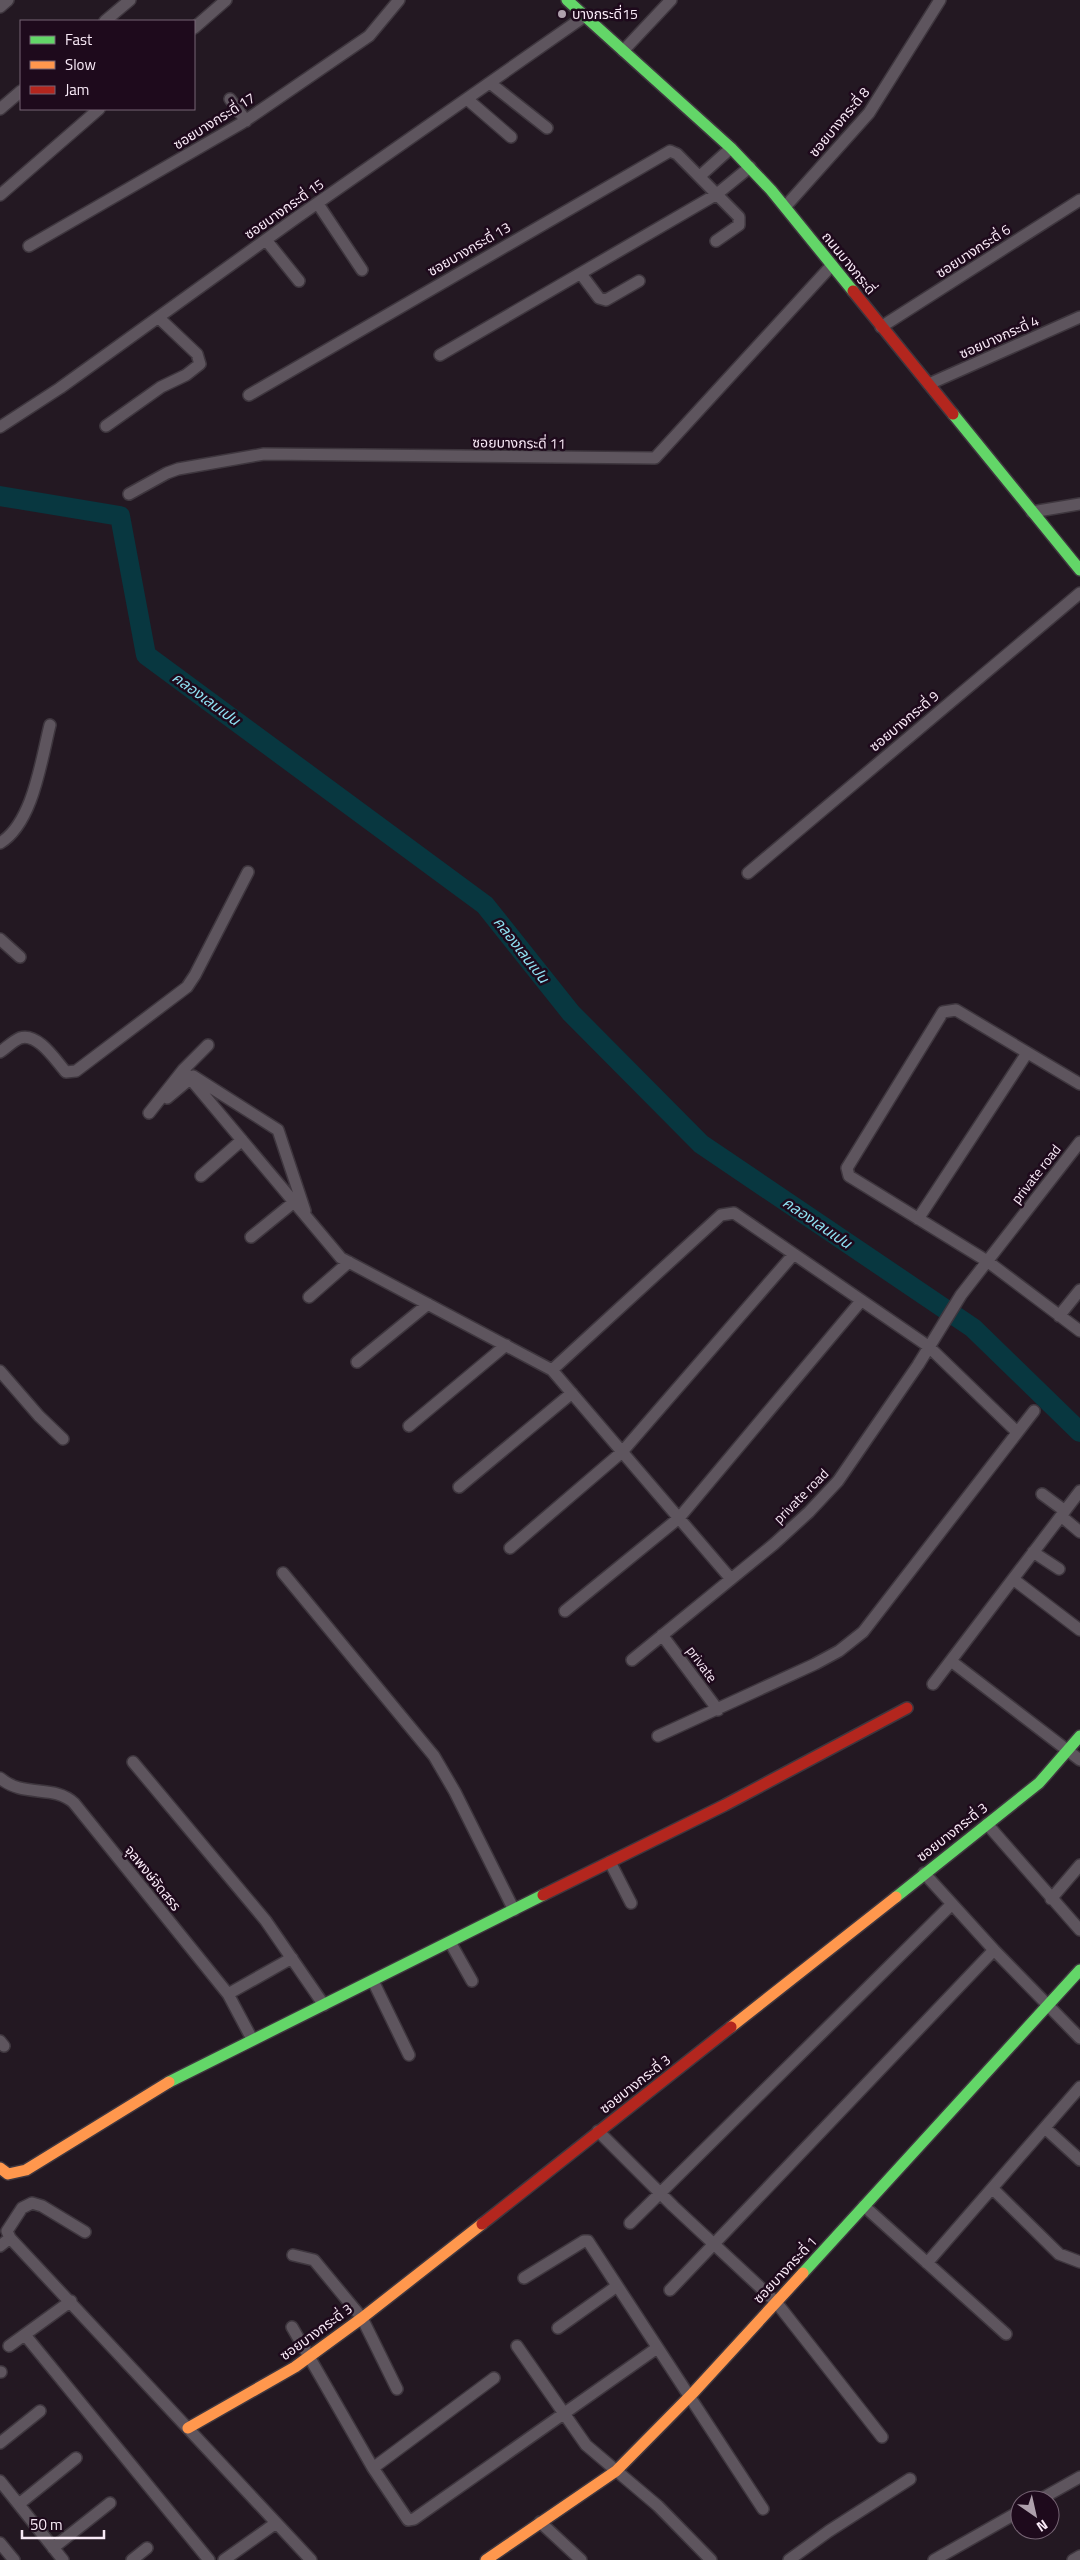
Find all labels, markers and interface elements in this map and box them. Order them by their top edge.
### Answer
place label: บางกระดี่15 [572,3,638,24]
marker: บางกระดี่15 [556,8,568,20]
legend [20,20,195,110]
text: Fast [65,28,93,51]
text: Slow [65,53,96,76]
text: Jam [65,78,89,101]
street label: ซอยบางกระดี่ 8 [803,82,874,161]
street label: ซอยบางกระดี่ 17 [169,87,259,154]
street label: ซอยบางกระดี่ 15 [240,173,328,244]
street label: ซอยบางกระดี่ 13 [423,216,514,281]
street label: ซอยบางกระดี่ 6 [931,218,1014,283]
street label: ถนนบางกระดี่ [817,227,881,299]
street label: ซอยบางกระดี่ 4 [956,310,1042,363]
street label: ซอยบางกระดี่ 11 [472,431,566,454]
water label: คลองเลนเปน [168,666,246,732]
street label: ซอยบางกระดี่ 9 [864,685,943,756]
water label: คลองเลนเปน [488,911,555,989]
street label: private road [1006,1139,1066,1208]
water label: คลองเลนเปน [778,1191,857,1255]
street label: private road [768,1463,833,1528]
street label: private [682,1641,723,1686]
street label: ซอยบางกระดี่ 3 [912,1797,992,1866]
street label: จุลพงษ์จัดสรร [120,1840,187,1915]
street label: ซอยบางกระดี่ 3 [595,2049,675,2118]
street label: ซอยบางกระดี่ 1 [748,2231,821,2308]
street label: ซอยบางกระดี่ 3 [275,2298,356,2365]
north arrow [1010,2490,1060,2540]
scale bar [22,2508,105,2540]
text: 50 m [30,2513,63,2536]
text: N [1033,2515,1052,2538]

